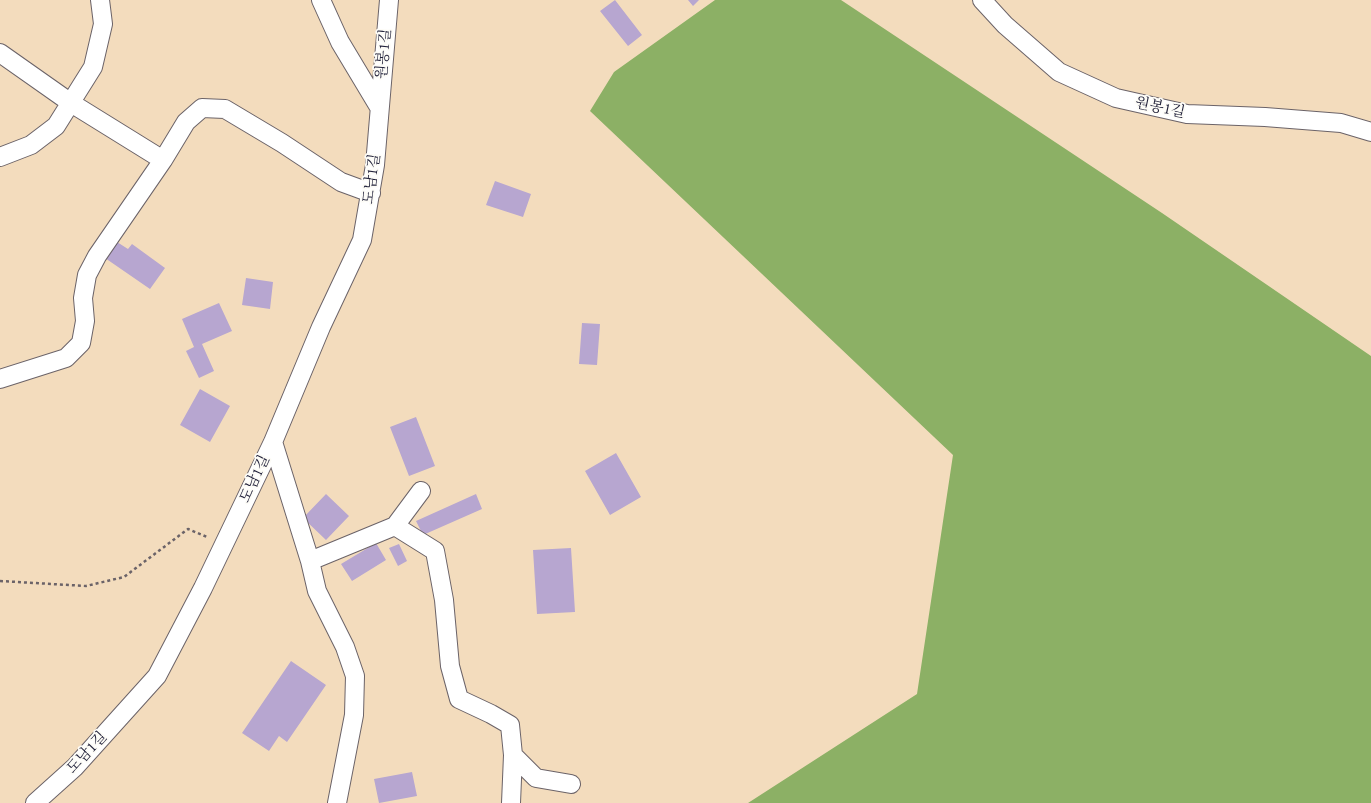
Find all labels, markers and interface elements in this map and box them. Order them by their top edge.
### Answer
street label: 원봉1길 [373,28,395,80]
street label: 원봉1길 [1133,94,1187,122]
street label: 도남1길 [360,153,384,205]
street label: 도남1길 [236,452,274,506]
street label: 도남1길 [63,728,111,778]

